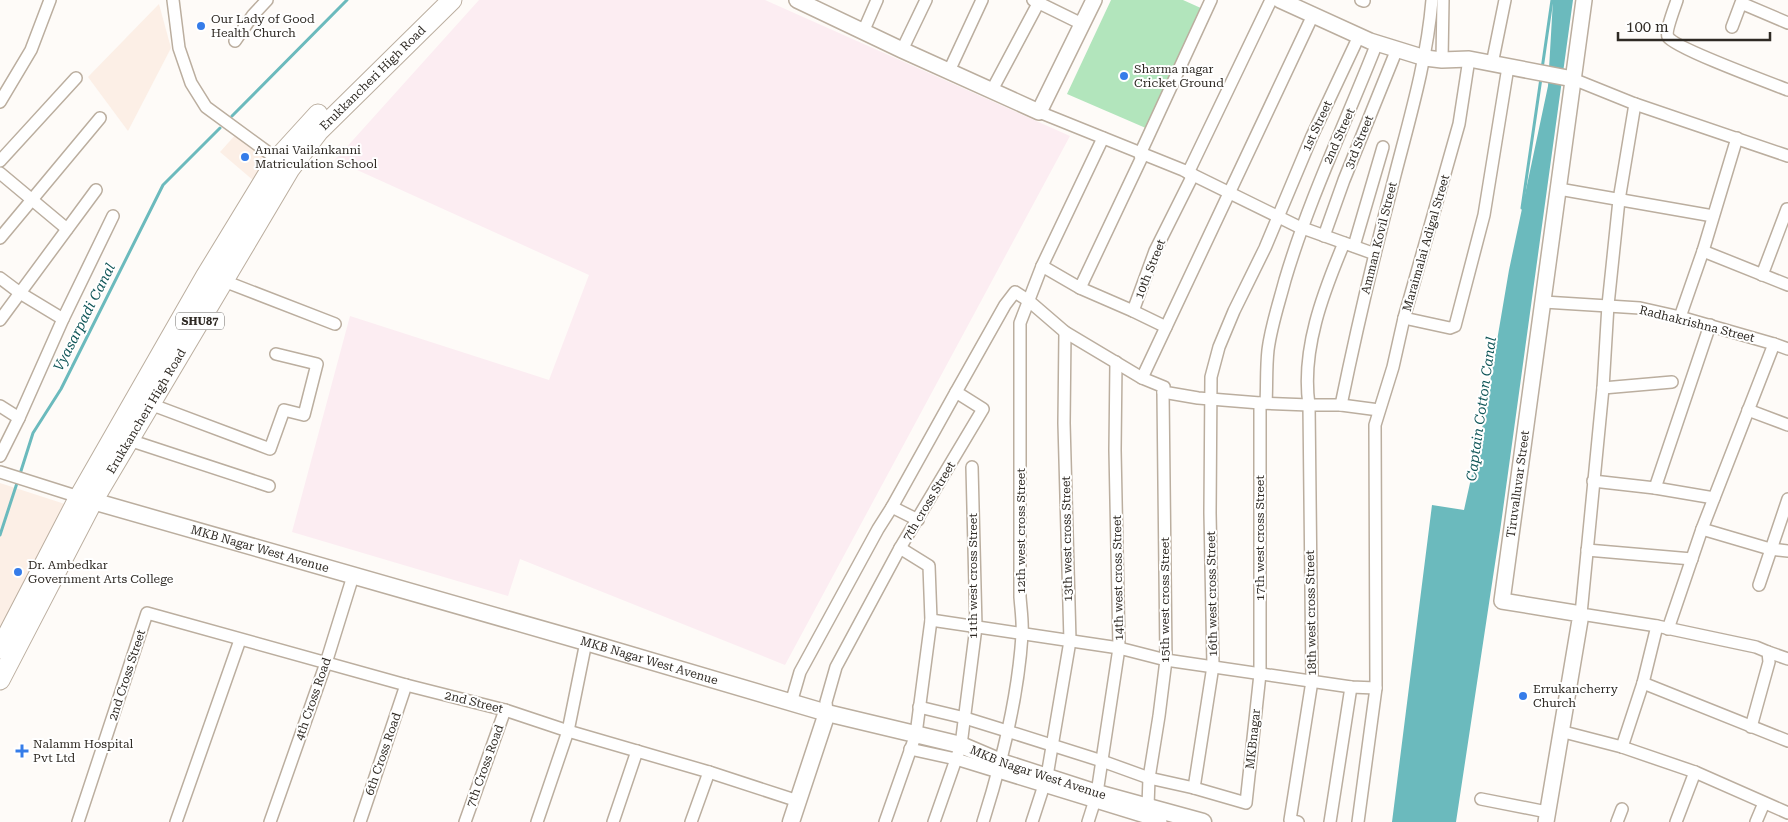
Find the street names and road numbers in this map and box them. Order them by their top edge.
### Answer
street label: Erukkancheri High Road [317,23,429,133]
street label: 1st Street [1299,98,1335,154]
street label: 2nd Street [1320,105,1358,166]
street label: 3rd Street [1342,113,1376,171]
street label: Maraimalai Adigal Street [1400,172,1452,313]
street label: Amman Kovil Street [1358,180,1400,296]
street label: 10th Street [1132,237,1169,301]
street label: Radhakrishna Street [1638,303,1757,345]
road number: SHU87 [176,312,224,330]
street label: Erukkancheri High Road [104,346,189,476]
street label: Tiruvalluvar Street [1504,429,1532,539]
street label: 7th cross Street [900,459,958,543]
street label: 12th west cross Street [1014,468,1028,594]
street label: 13th west cross Street [1059,475,1075,602]
street label: 17th west cross Street [1253,475,1267,601]
street label: 11th west cross Street [966,513,980,639]
street label: 14th west cross Street [1110,514,1126,641]
street label: MKB Nagar West Avenue [189,522,331,575]
street label: 16th west cross Street [1204,530,1220,657]
street label: 15th west cross Street [1158,537,1172,663]
street label: 18th west cross Street [1303,549,1319,676]
street label: 2nd Cross Street [106,627,148,722]
street label: MKB Nagar West Avenue [579,634,720,688]
street label: 4th Cross Road [292,655,334,742]
street label: 2nd Street [443,688,505,716]
street label: MKBnagar [1243,708,1263,770]
street label: 6th Cross Road [362,710,404,797]
street label: 7th Cross Road [464,723,507,809]
street label: MKB Nagar West Avenue [968,743,1108,802]

